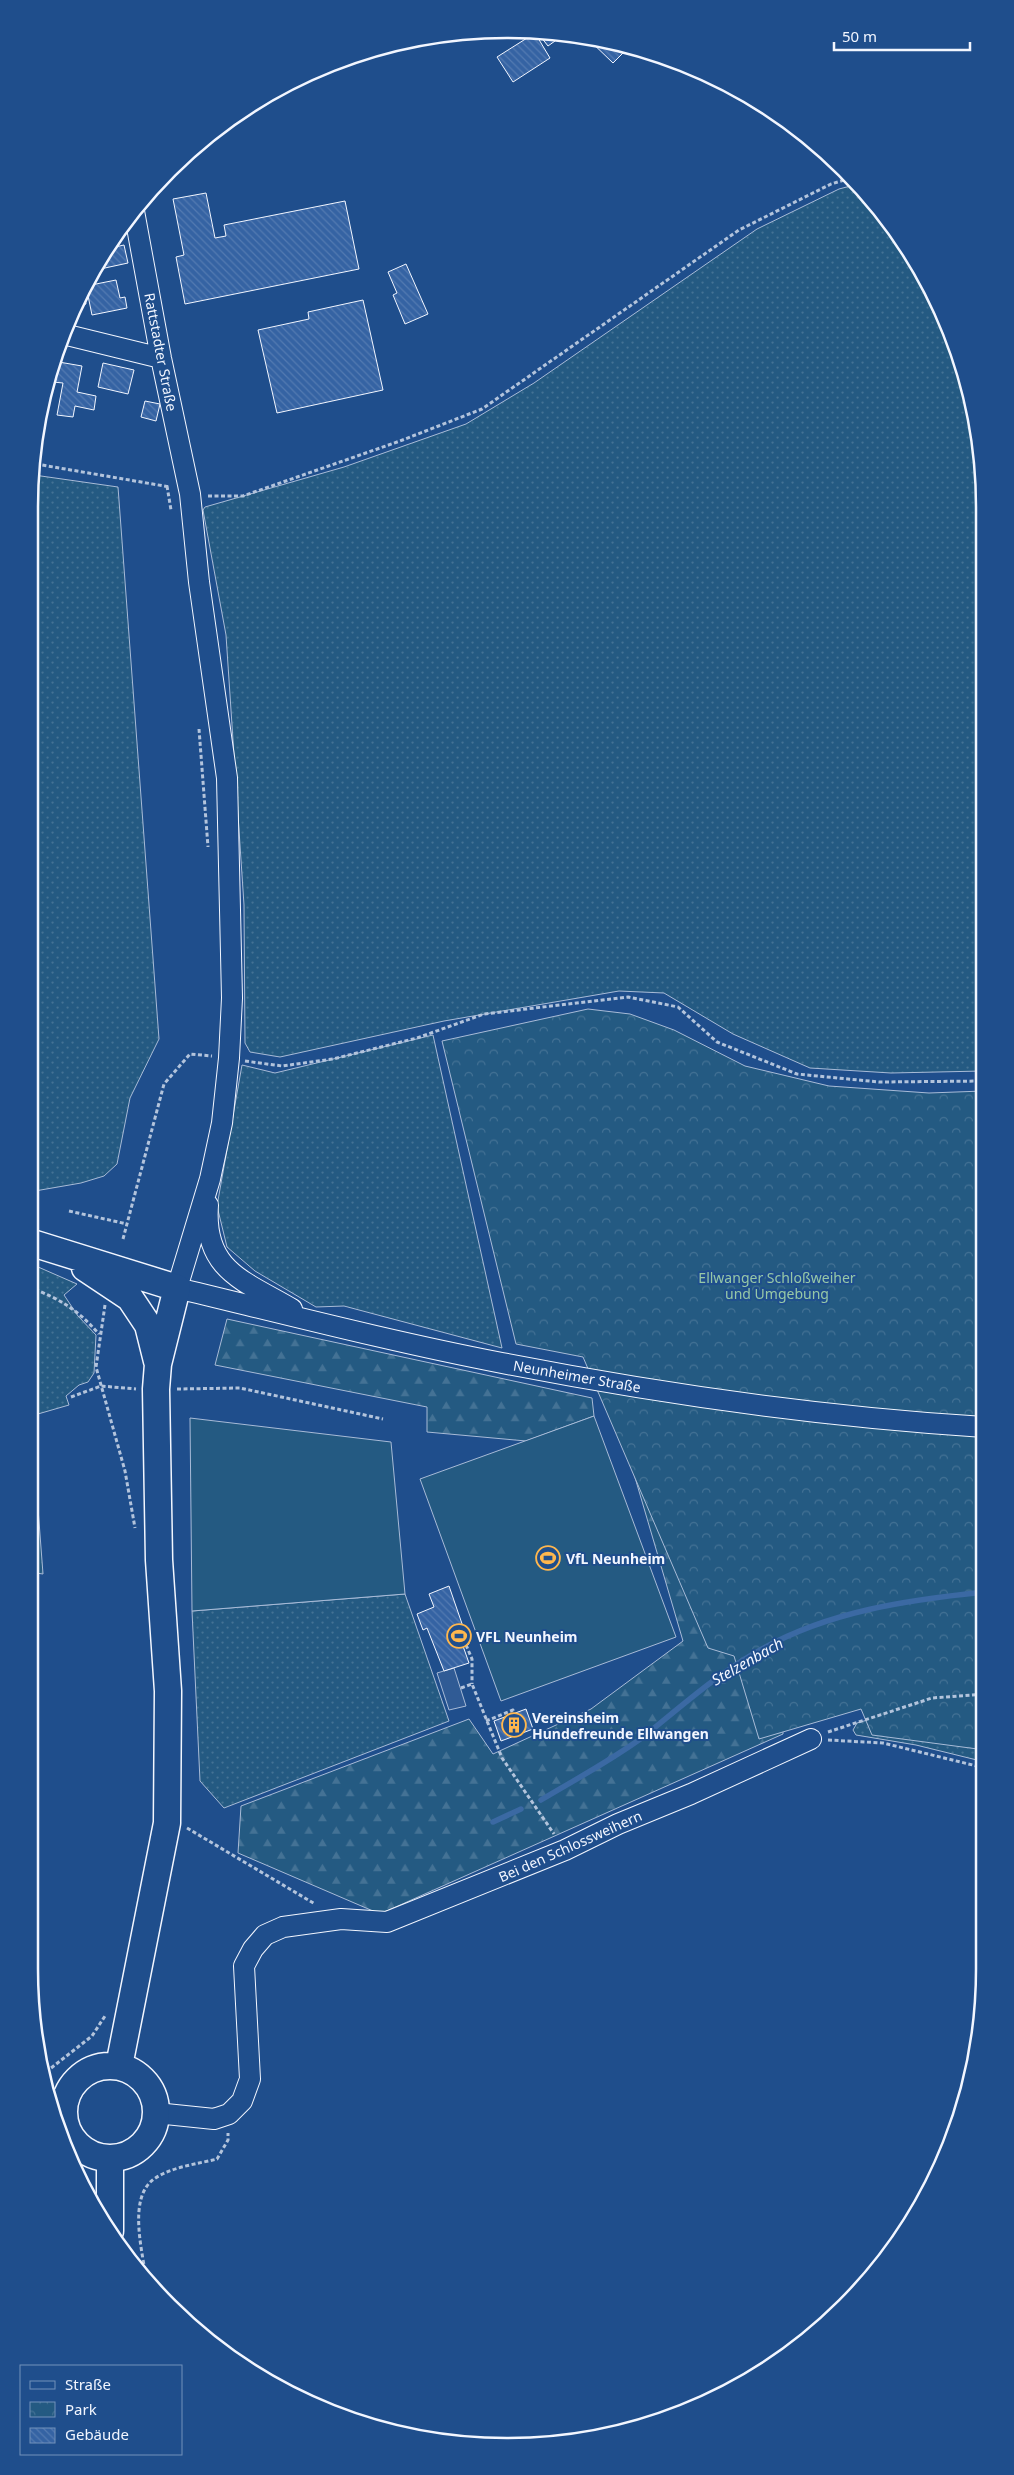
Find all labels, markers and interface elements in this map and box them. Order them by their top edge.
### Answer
scale bar [834,20,970,52]
text: 50 m [842,26,877,46]
street label: Rattstadter Straße [140,291,182,413]
park label: Ellwanger Schloßweiher und Umgebung [698,1268,856,1303]
street label: Neunheimer Straße [512,1355,642,1397]
sports icon: VfL Neunheim [535,1545,561,1571]
place label: VfL Neunheim [566,1549,665,1568]
sports icon: VFL Neunheim [446,1623,472,1649]
place label: VFL Neunheim [476,1627,578,1646]
water label: Stelzenbach [708,1632,786,1690]
place label: Vereinsheim Hundefreunde Ellwangen [532,1708,709,1743]
building icon: Vereinsheim Hundefreunde Ellwangen [501,1712,527,1738]
street label: Bei den Schlossweihern [495,1806,645,1886]
legend [20,2365,182,2455]
text: Straße [65,2374,111,2394]
text: Park [65,2399,97,2419]
text: Gebäude [65,2424,129,2444]

